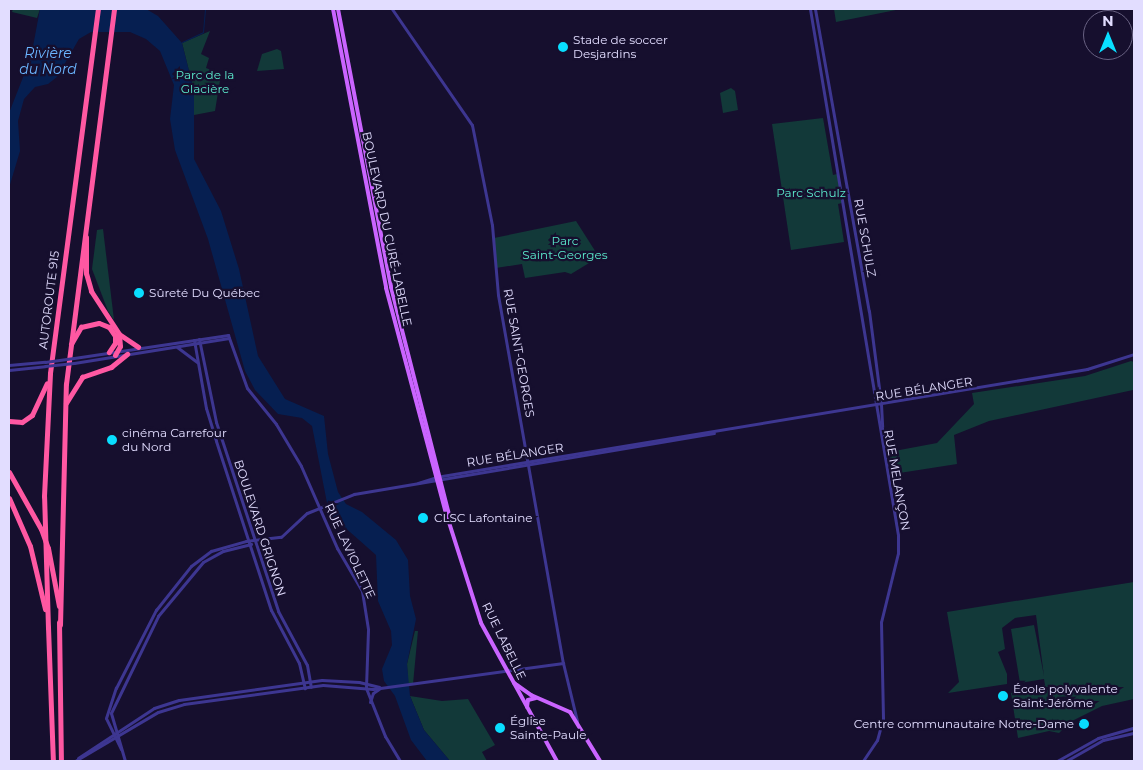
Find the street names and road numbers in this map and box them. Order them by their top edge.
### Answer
street label: BOULEVARD DU CURÉ-LABELLE [359,130,415,328]
street label: RUE SCHULZ [851,198,879,278]
street label: AUTOROUTE 915 [36,250,62,350]
street label: RUE SAINT-GEORGES [501,287,537,419]
street label: RUE BÉLANGER [875,374,973,404]
street label: RUE MELANÇON [881,428,913,532]
street label: RUE BÉLANGER [466,440,564,470]
street label: BOULEVARD GRIGNON [231,458,289,598]
street label: RUE LAVIOLETTE [322,501,378,601]
street label: RUE LABELLE [479,600,529,682]

